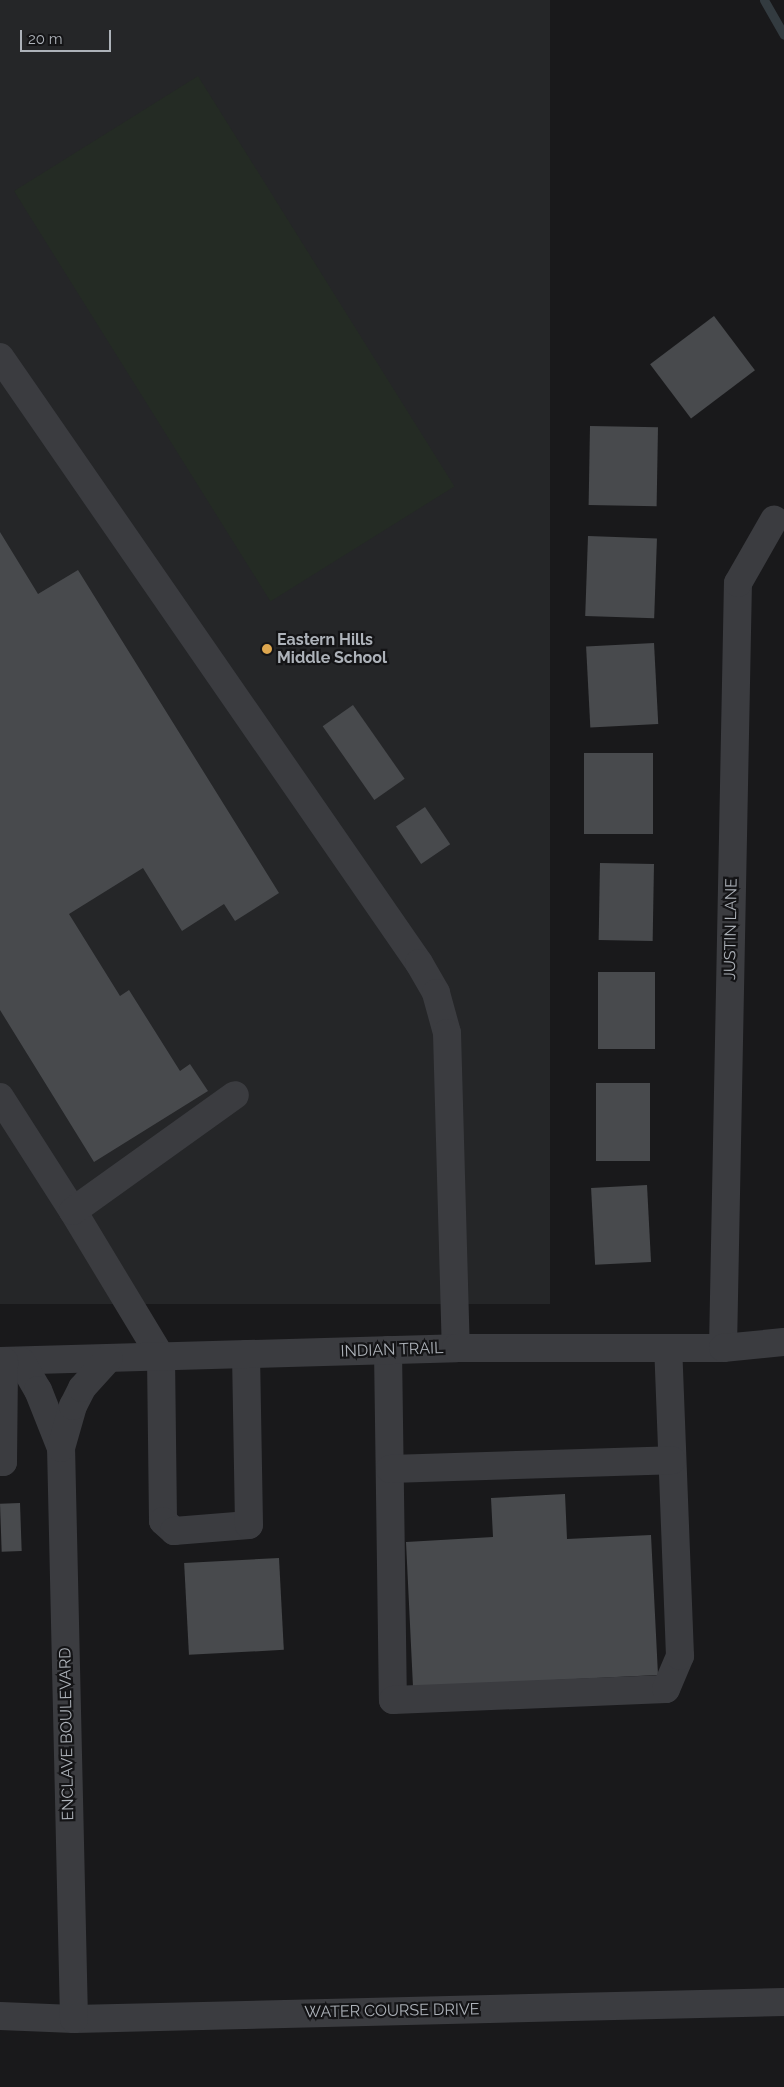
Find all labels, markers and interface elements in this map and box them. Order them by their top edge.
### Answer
scale bar [22,20,114,52]
text: 20 m [28,30,63,48]
place label: Eastern Hills Middle School [277,630,387,668]
marker: Eastern Hills Middle School [261,643,273,655]
street label: JUSTIN LANE [721,878,741,980]
street label: INDIAN TRAIL [340,1339,444,1361]
street label: ENCLAVE BOULEVARD [56,1647,78,1821]
street label: WATER COURSE DRIVE [304,2000,480,2022]

